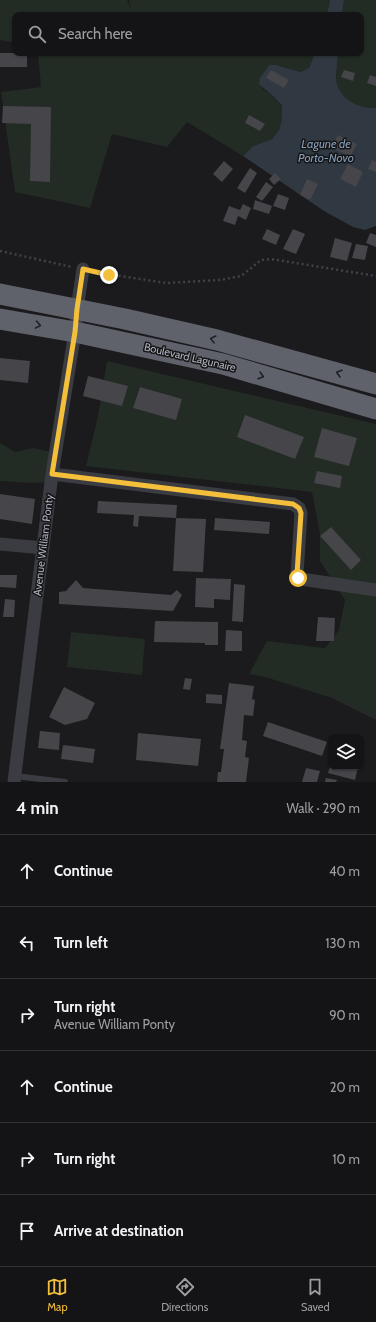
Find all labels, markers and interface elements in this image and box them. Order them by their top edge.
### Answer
search box [12,12,364,56]
icon: search [26,23,48,45]
text: Search here [58,25,133,43]
water label: Lagune de Porto-Novo [298,136,354,165]
route end [100,266,118,284]
one-way arrow [35,321,41,329]
one-way arrow [210,335,217,344]
street label: Boulevard Lagunaire [143,340,238,374]
one-way arrow [335,369,342,378]
one-way arrow [257,371,264,379]
street label: Avenue William Ponty [30,493,56,597]
route start [289,569,307,587]
map controls [328,734,364,770]
button: layers [328,734,364,770]
text: 4 min [16,798,59,818]
text: Walk · 290 m [287,800,360,816]
icon: ahead [16,860,38,882]
text: Continue [54,862,113,880]
text: 40 m [329,863,360,879]
icon: left [16,932,38,954]
text: Turn left [54,934,108,952]
text: 130 m [325,935,360,951]
text: Turn right [54,998,115,1016]
icon: right [16,1004,38,1026]
text: 90 m [329,1007,360,1023]
text: Avenue William Ponty [54,1016,175,1032]
icon: ahead [16,1076,38,1098]
text: Continue [54,1078,113,1096]
text: 20 m [330,1079,360,1095]
icon: right [16,1148,38,1170]
text: Turn right [54,1150,115,1168]
text: 10 m [332,1151,360,1167]
icon: arrive [16,1220,38,1242]
text: Arrive at destination [54,1222,184,1240]
tab: Map [46,1276,68,1314]
tab: Directions [161,1276,208,1314]
tab: Saved [301,1276,330,1314]

